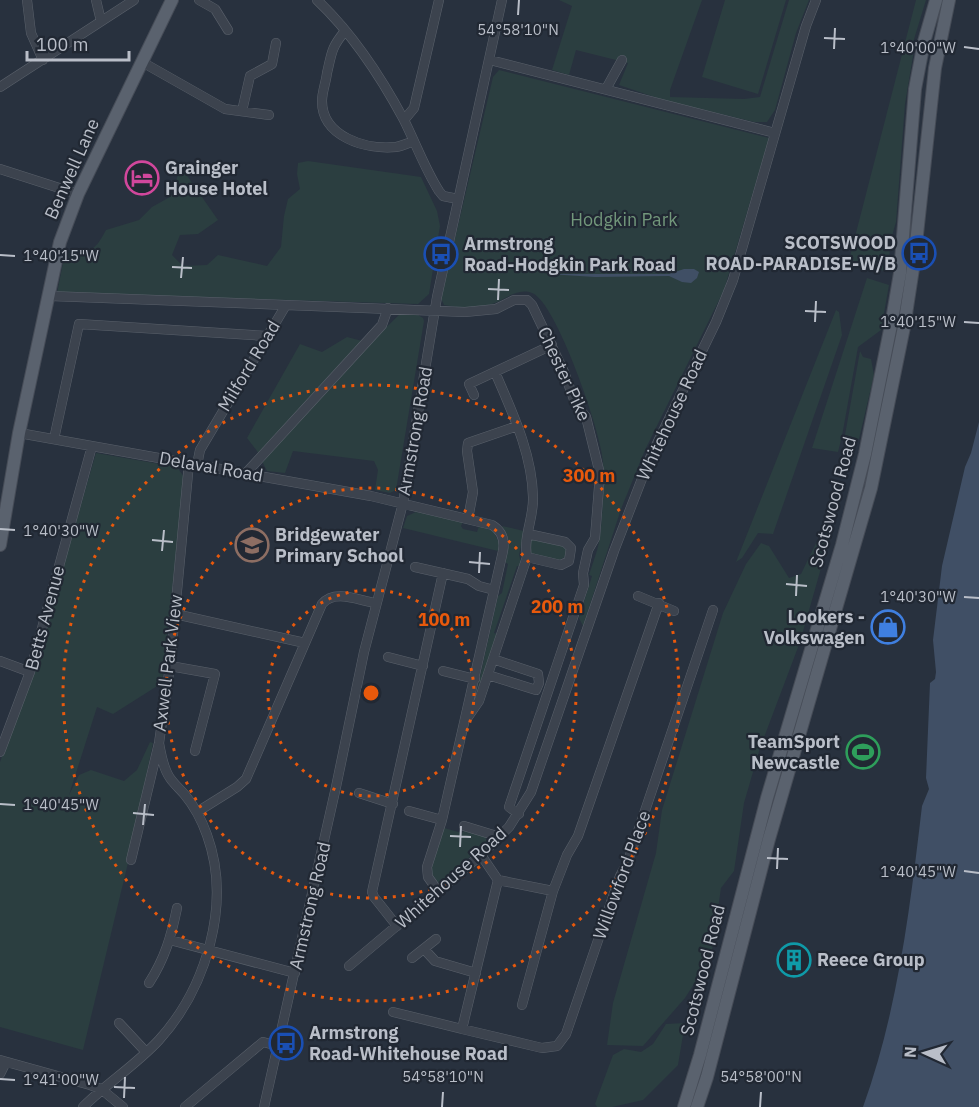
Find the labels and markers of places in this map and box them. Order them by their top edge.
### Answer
place label: Grainger House Hotel [165,156,268,200]
hotel icon: Grainger House Hotel [124,160,160,196]
place label: SCOTSWOOD ROAD-PARADISE-W/B [706,231,896,275]
place label: Armstrong Road-Hodgkin Park Road [464,232,676,276]
bus stop icon: SCOTSWOOD ROAD-PARADISE-W/B [901,235,937,271]
bus stop icon: Armstrong Road-Hodgkin Park Road [423,236,459,272]
place label: Bridgewater Primary School [275,523,404,567]
school or university icon: Bridgewater Primary School [234,527,270,563]
place label: Lookers - Volkswagen [763,605,865,649]
shop icon: Lookers - Volkswagen [870,609,906,645]
centre of rings [361,683,381,703]
place label: TeamSport Newcastle [748,730,840,774]
sports icon: TeamSport Newcastle [845,734,881,770]
building icon: Reece Group [776,942,812,978]
place label: Reece Group [817,948,925,971]
place label: Armstrong Road-Whitehouse Road [309,1021,508,1065]
bus stop icon: Armstrong Road-Whitehouse Road [268,1025,304,1061]

